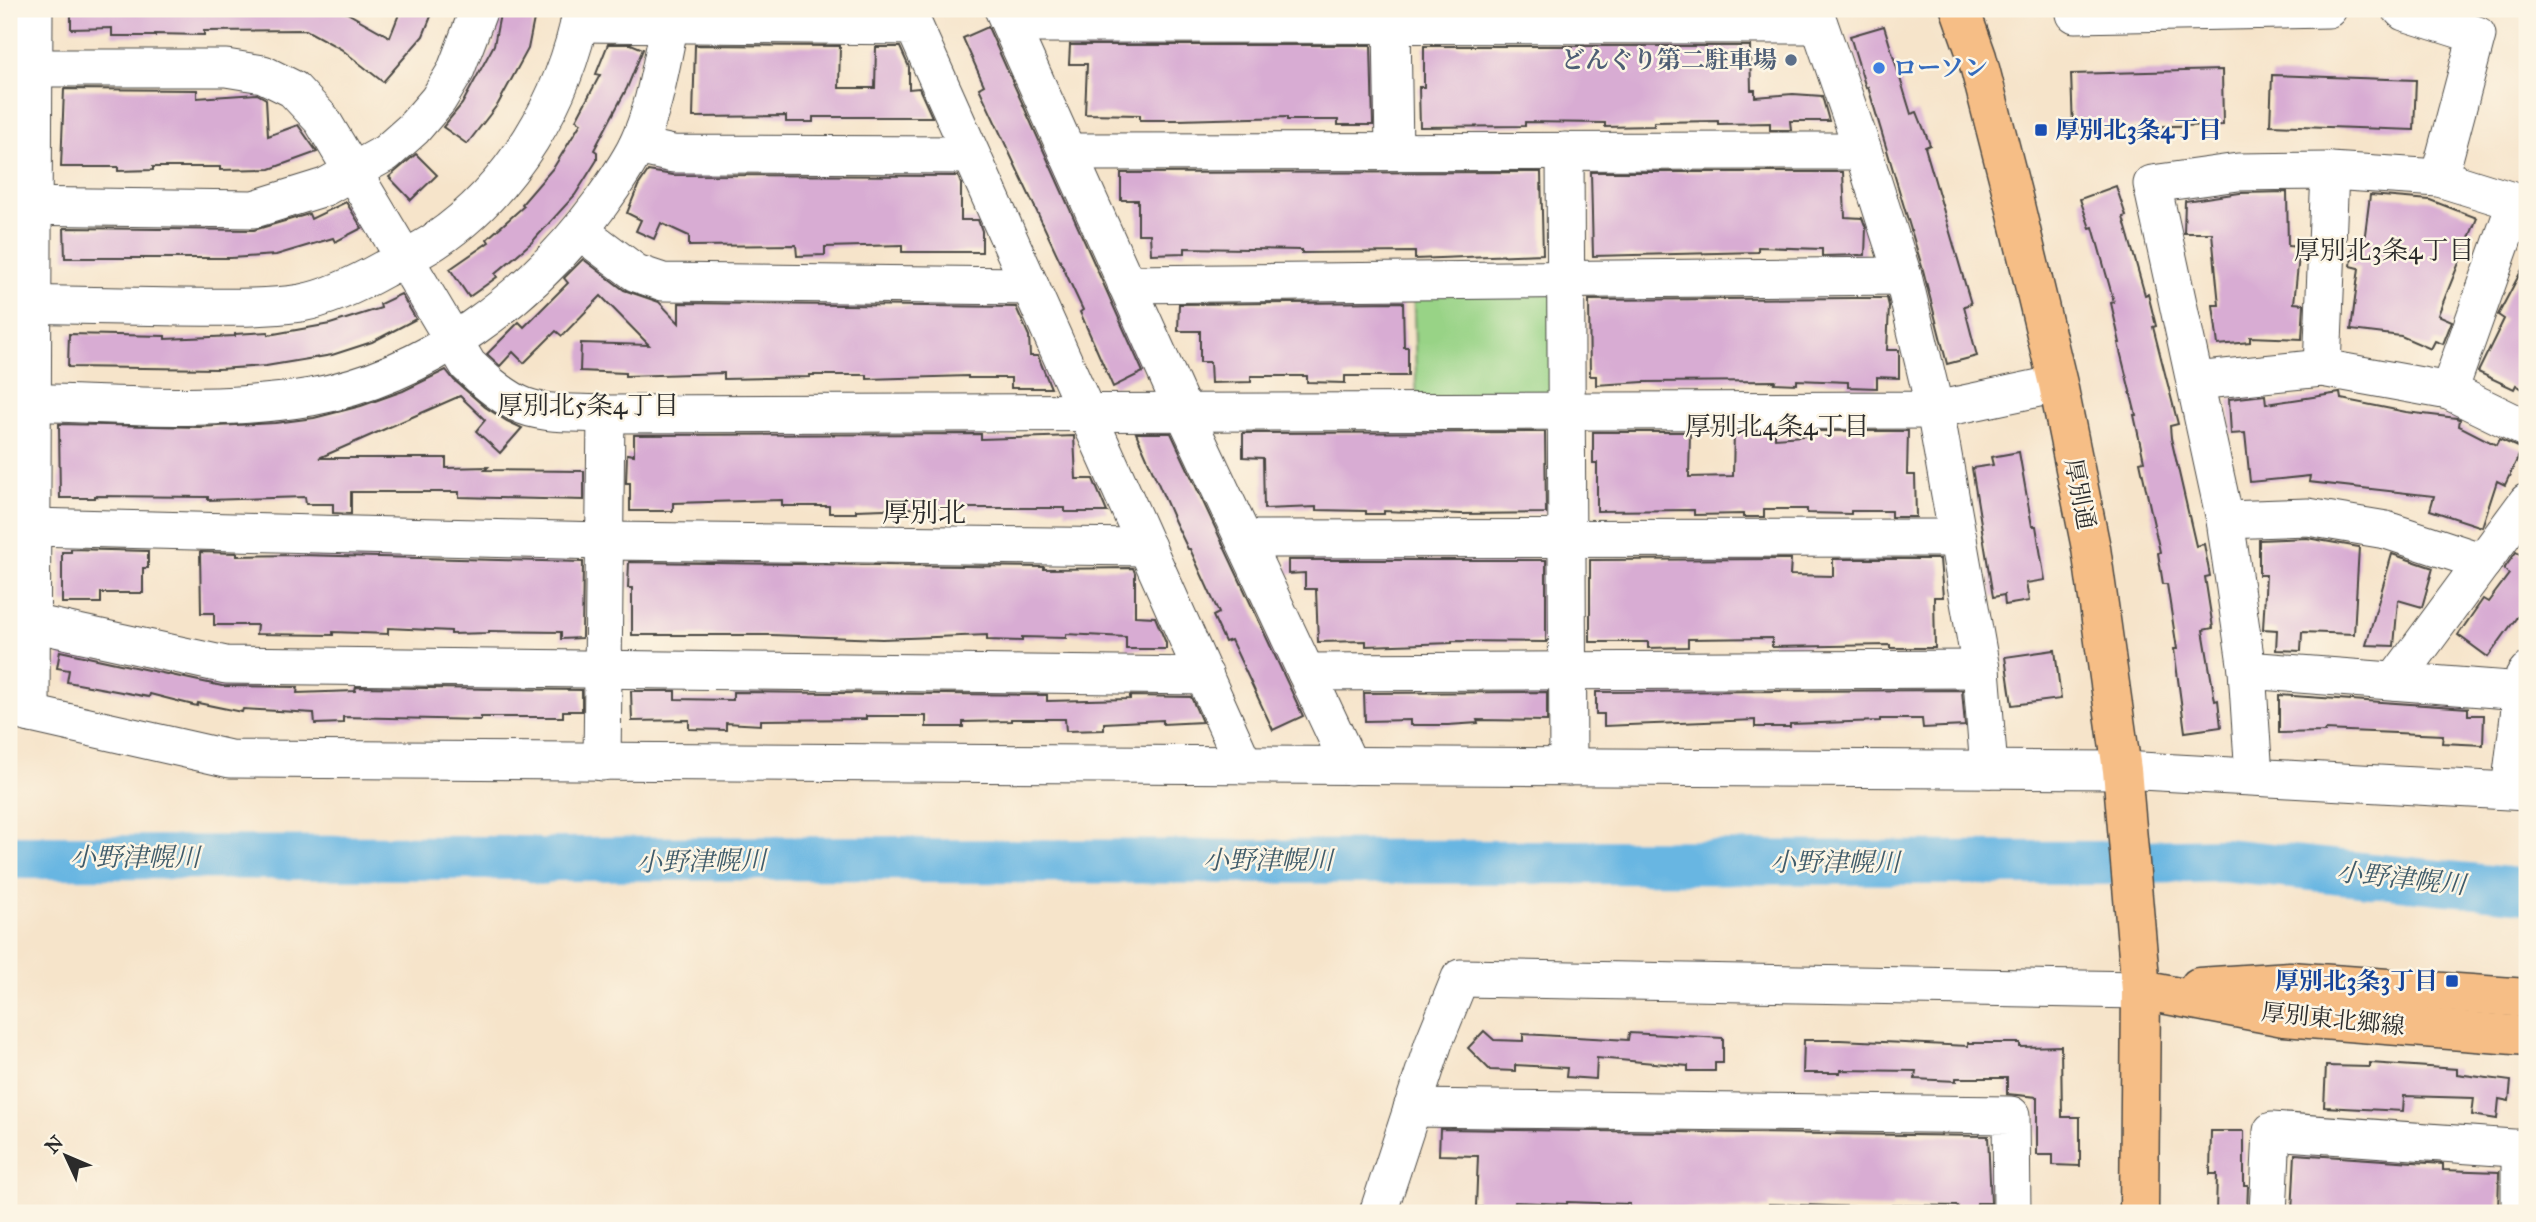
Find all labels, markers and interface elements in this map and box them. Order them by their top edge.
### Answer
place label: どんぐり第二駐車場 [1561,45,1777,75]
marker: どんぐり第二駐車場 [1783,52,1799,68]
place label: ローソン [1893,53,1988,83]
marker: ローソン [1871,60,1887,76]
place label: 厚別北3条4丁目 [2055,115,2222,145]
marker: 厚別北3条4丁目 [2033,122,2049,138]
district label: 厚別北3条4丁目 [2294,234,2474,266]
district label: 厚別北5条4丁目 [497,389,679,421]
district label: 厚別北4条4丁目 [1685,410,1869,442]
street label: 厚別通 [2058,456,2102,532]
district label: 厚別北 [882,495,966,530]
water label: 小野津幌川 [70,841,203,873]
water label: 小野津幌川 [636,844,769,878]
water label: 小野津幌川 [1203,844,1336,876]
water label: 小野津幌川 [1770,846,1903,878]
water label: 小野津幌川 [2335,855,2470,901]
place label: 厚別北3条3丁目 [2275,966,2438,996]
marker: 厚別北3条3丁目 [2444,973,2460,989]
street label: 厚別東北郷線 [2260,997,2406,1041]
north arrow [32,1120,102,1190]
text: N [40,1131,68,1158]

